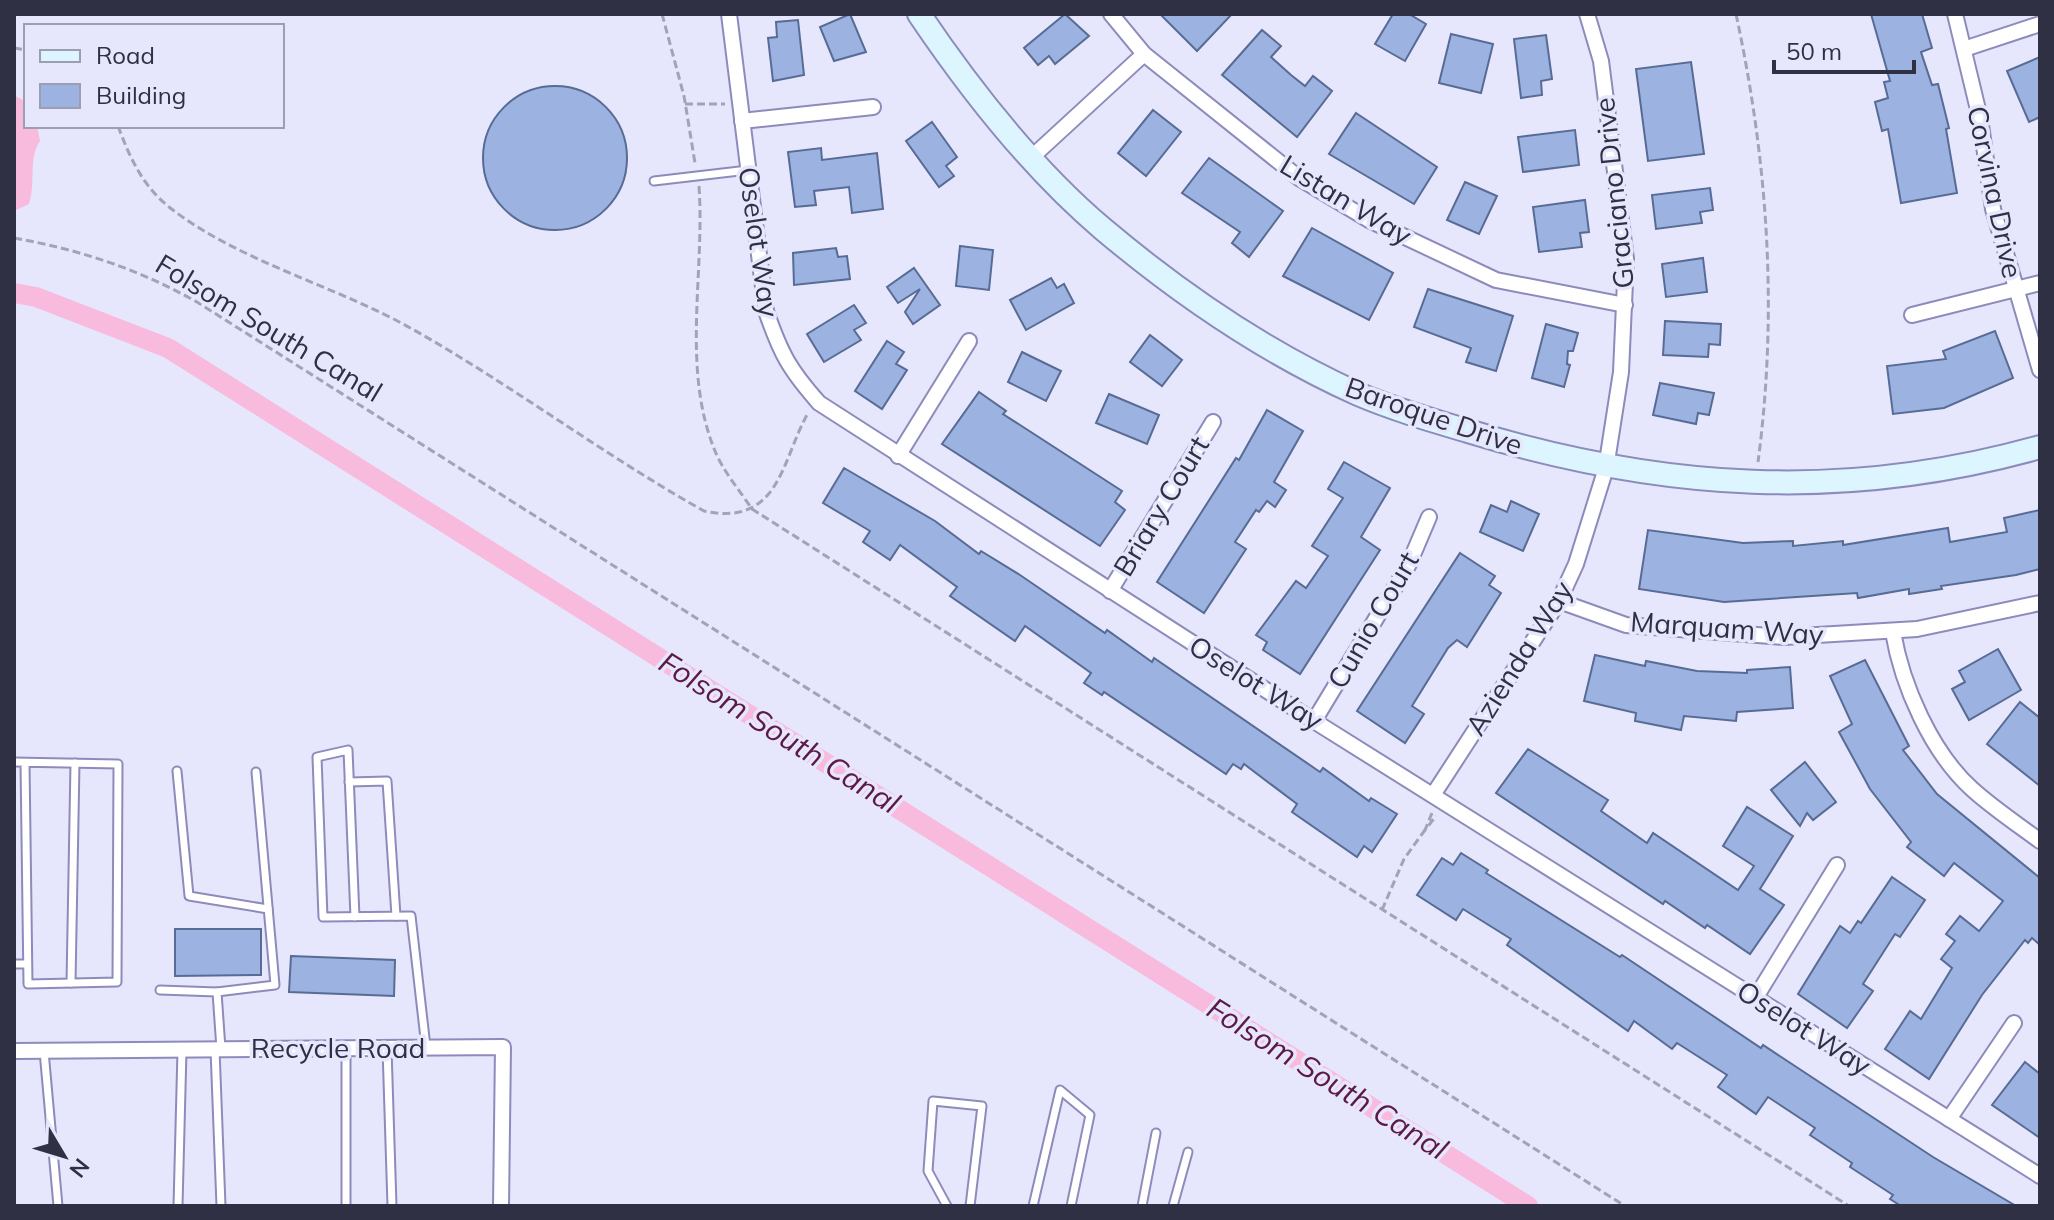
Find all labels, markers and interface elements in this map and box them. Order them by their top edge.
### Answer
legend [24,24,284,128]
scale bar [1774,24,1914,74]
text: 50 m [1786,36,1842,66]
text: Road [96,40,155,70]
text: Building [96,80,186,110]
street label: Graciano Drive [1586,96,1641,290]
street label: Corvina Drive [1960,103,2031,281]
street label: Listan Way [1274,147,1418,253]
street label: Oselot Way [732,165,787,319]
street label: Folsom South Canal [150,246,389,409]
street label: Baroque Drive [1341,369,1527,462]
street label: Briary Court [1105,429,1216,582]
street label: Cunio Court [1319,545,1426,694]
street label: Azienda Way [1457,574,1580,741]
street label: Marquam Way [1629,603,1825,652]
street label: Oselot Way [1183,628,1330,738]
water label: Folsom South Canal [652,643,908,822]
street label: Oselot Way [1731,973,1878,1083]
water label: Folsom South Canal [1200,989,1456,1168]
street label: Recycle Road [251,1030,425,1065]
north arrow [24,1116,104,1196]
text: N [64,1153,96,1183]

